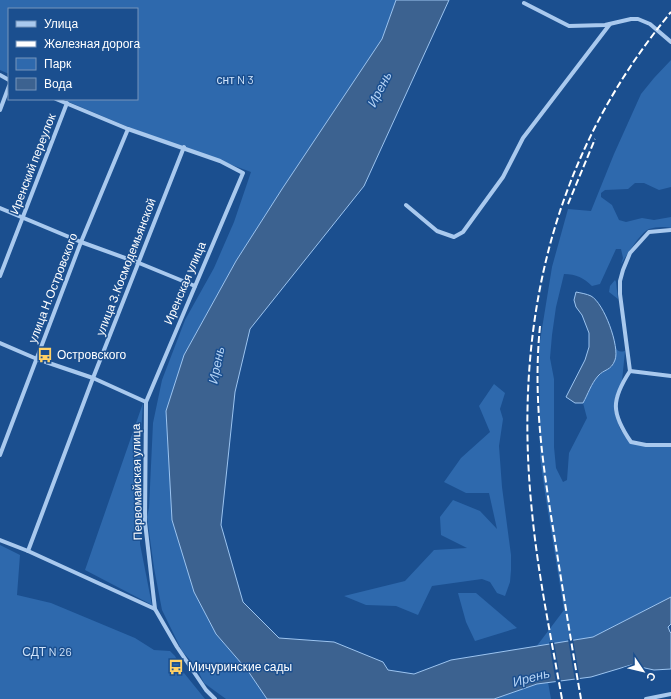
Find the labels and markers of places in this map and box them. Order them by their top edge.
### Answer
bus stop icon: Островского [36,346,54,364]
place label: Островского [57,347,127,362]
bus stop icon: Мичуринские сады [167,658,185,676]
place label: Мичуринские сады [188,659,292,674]

